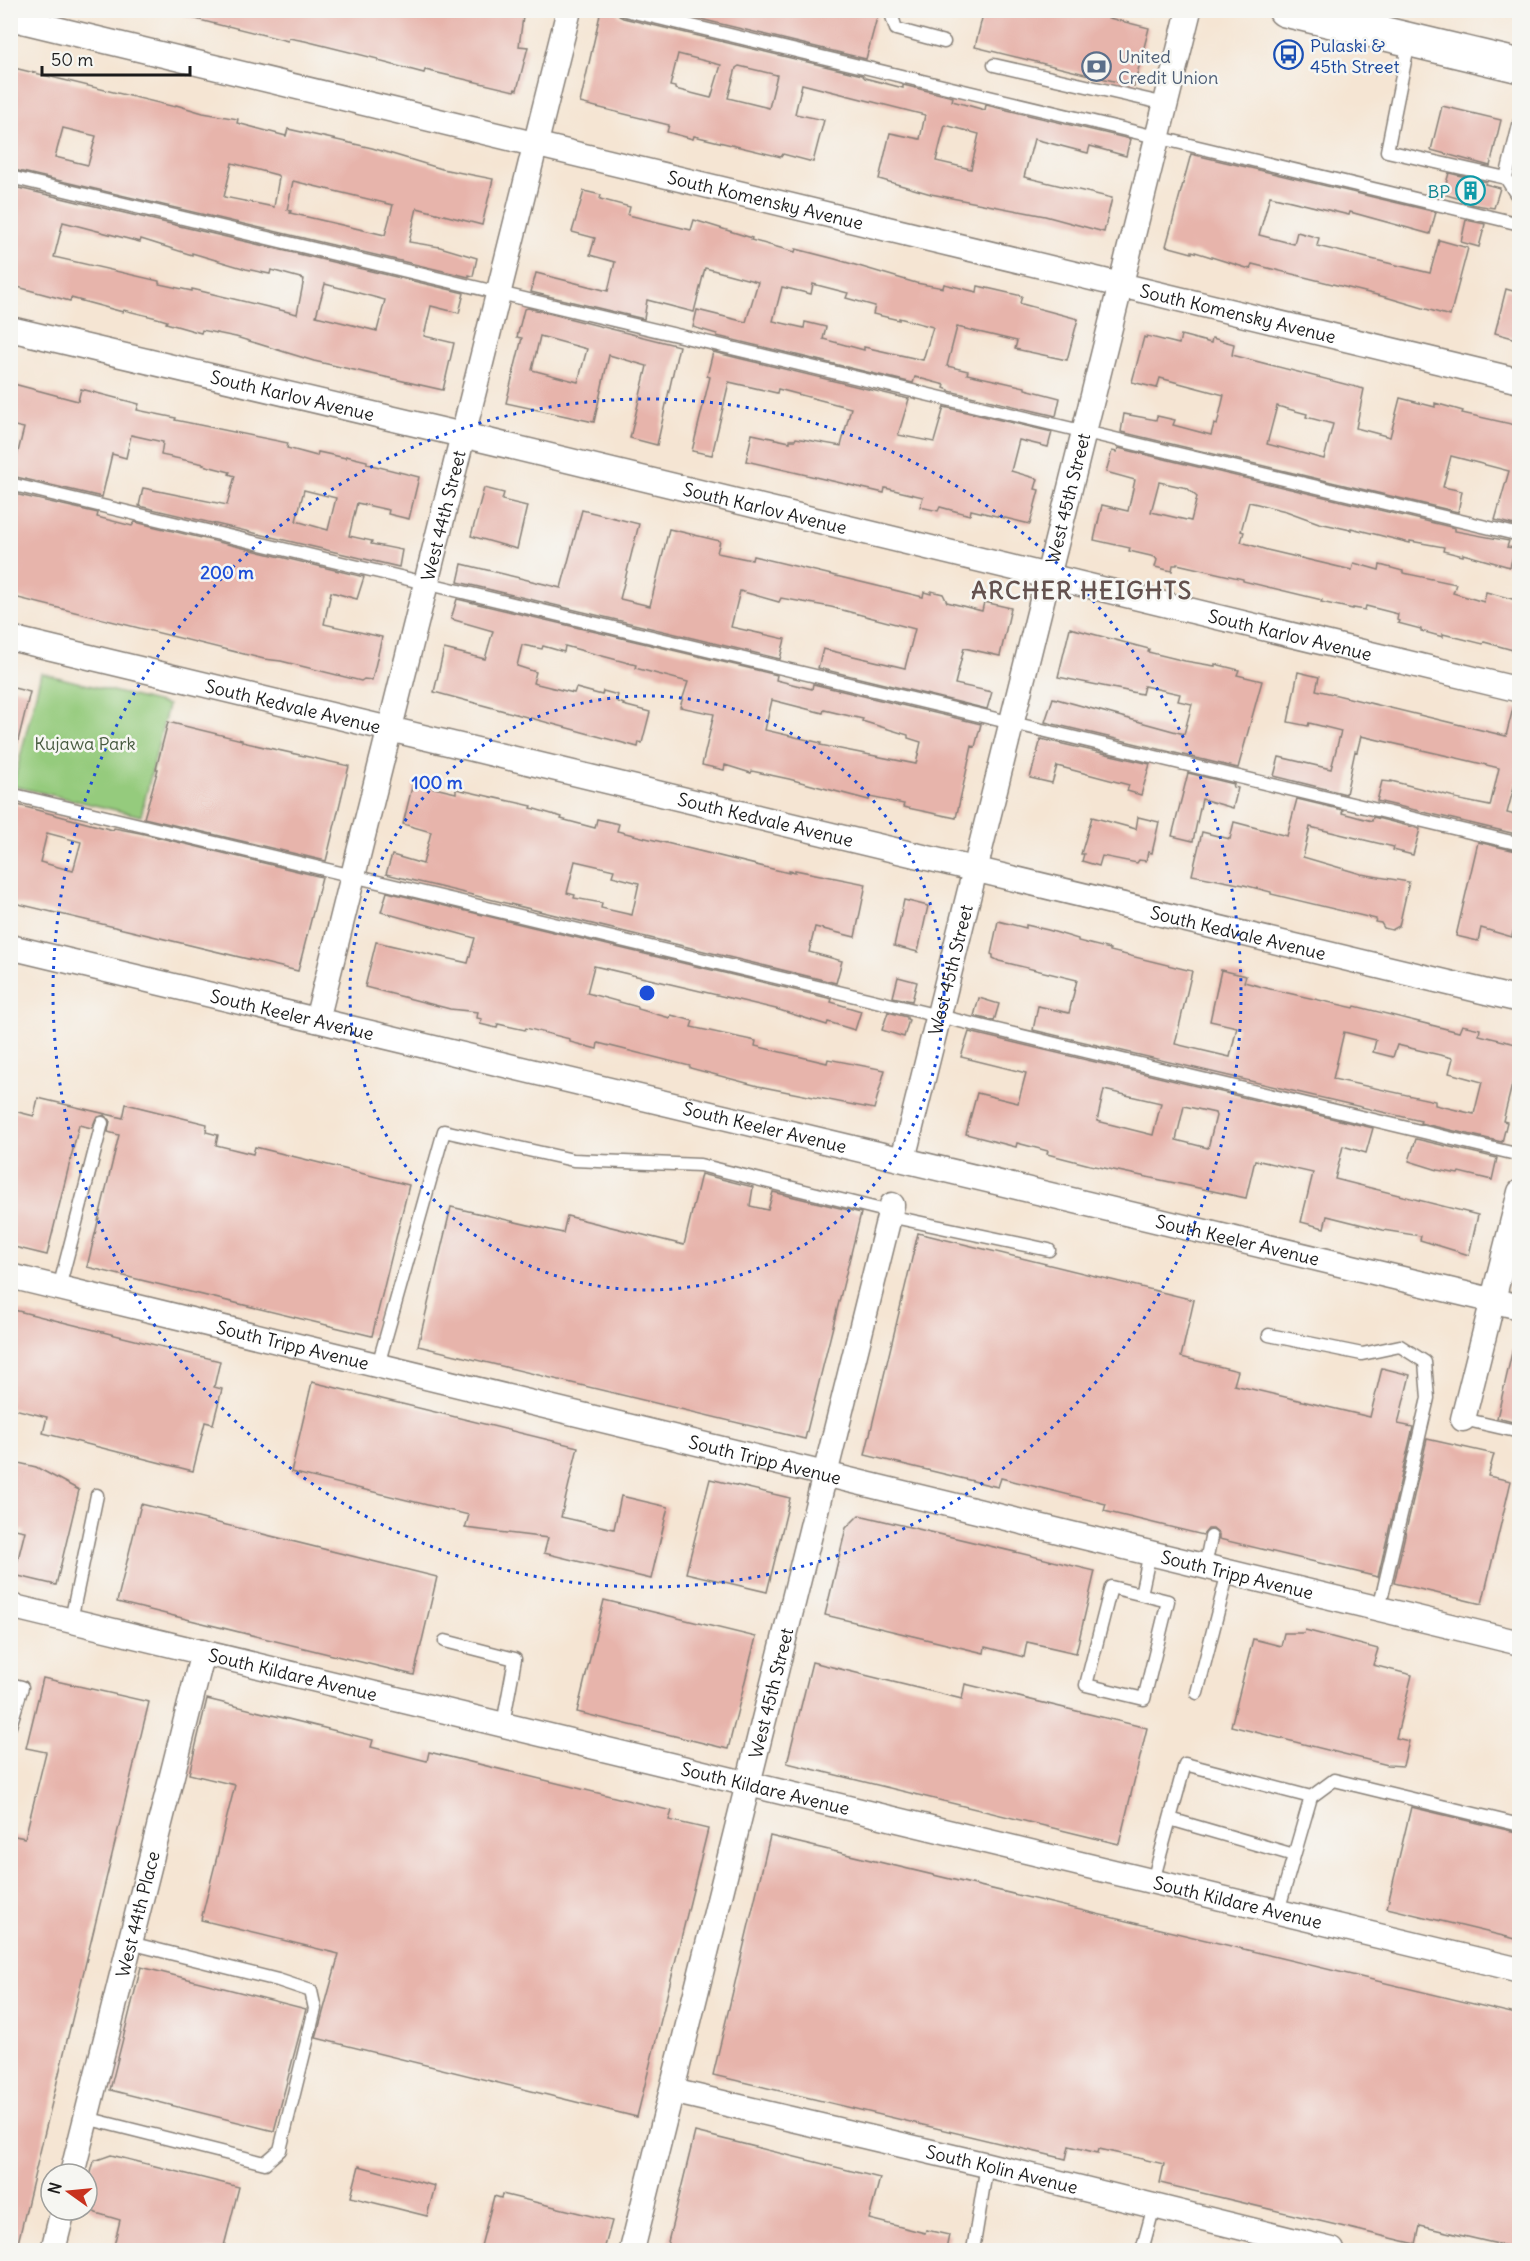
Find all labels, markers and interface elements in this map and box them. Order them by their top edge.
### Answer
place label: Pulaski & 45th Street [1310,34,1400,78]
scale bar [42,39,190,77]
bus stop icon: Pulaski & 45th Street [1273,39,1305,71]
place label: United Credit Union [1118,45,1218,89]
text: 50 m [51,48,93,71]
bank icon: United Credit Union [1081,50,1113,82]
street label: South Komensky Avenue [665,165,866,234]
building icon: BP [1455,175,1487,207]
place label: BP [1427,180,1450,203]
street label: South Komensky Avenue [1138,279,1338,348]
street label: South Karlov Avenue [208,365,377,425]
street label: West 45th Street [1040,431,1095,566]
street label: West 44th Street [416,448,470,583]
street label: South Karlov Avenue [681,477,849,539]
text: 200 m [200,561,254,584]
district label: ARCHER HEIGHTS [971,575,1193,605]
street label: South Karlov Avenue [1206,604,1374,665]
street label: South Kedvale Avenue [203,674,383,738]
park label: Kujawa Park [34,732,136,755]
text: 100 m [412,771,463,794]
street label: South Kedvale Avenue [676,787,856,851]
street label: South Kedvale Avenue [1148,900,1328,965]
street label: West 45th Street [923,902,977,1037]
centre of rings [637,983,657,1003]
street label: South Keeler Avenue [208,984,376,1045]
street label: South Keeler Avenue [681,1096,849,1158]
street label: South Keeler Avenue [1154,1209,1322,1270]
street label: South Tripp Avenue [214,1315,371,1374]
street label: South Tripp Avenue [686,1430,844,1489]
street label: South Tripp Avenue [1159,1545,1316,1604]
street label: West 45th Street [743,1625,798,1761]
street label: South Kildare Avenue [206,1643,380,1706]
street label: South Kildare Avenue [679,1757,852,1820]
street label: West 44th Place [110,1849,164,1980]
street label: South Kildare Avenue [1151,1871,1324,1933]
street label: South Kolin Avenue [924,2140,1080,2198]
north arrow [39,2162,99,2222]
text: N [43,2180,66,2196]

